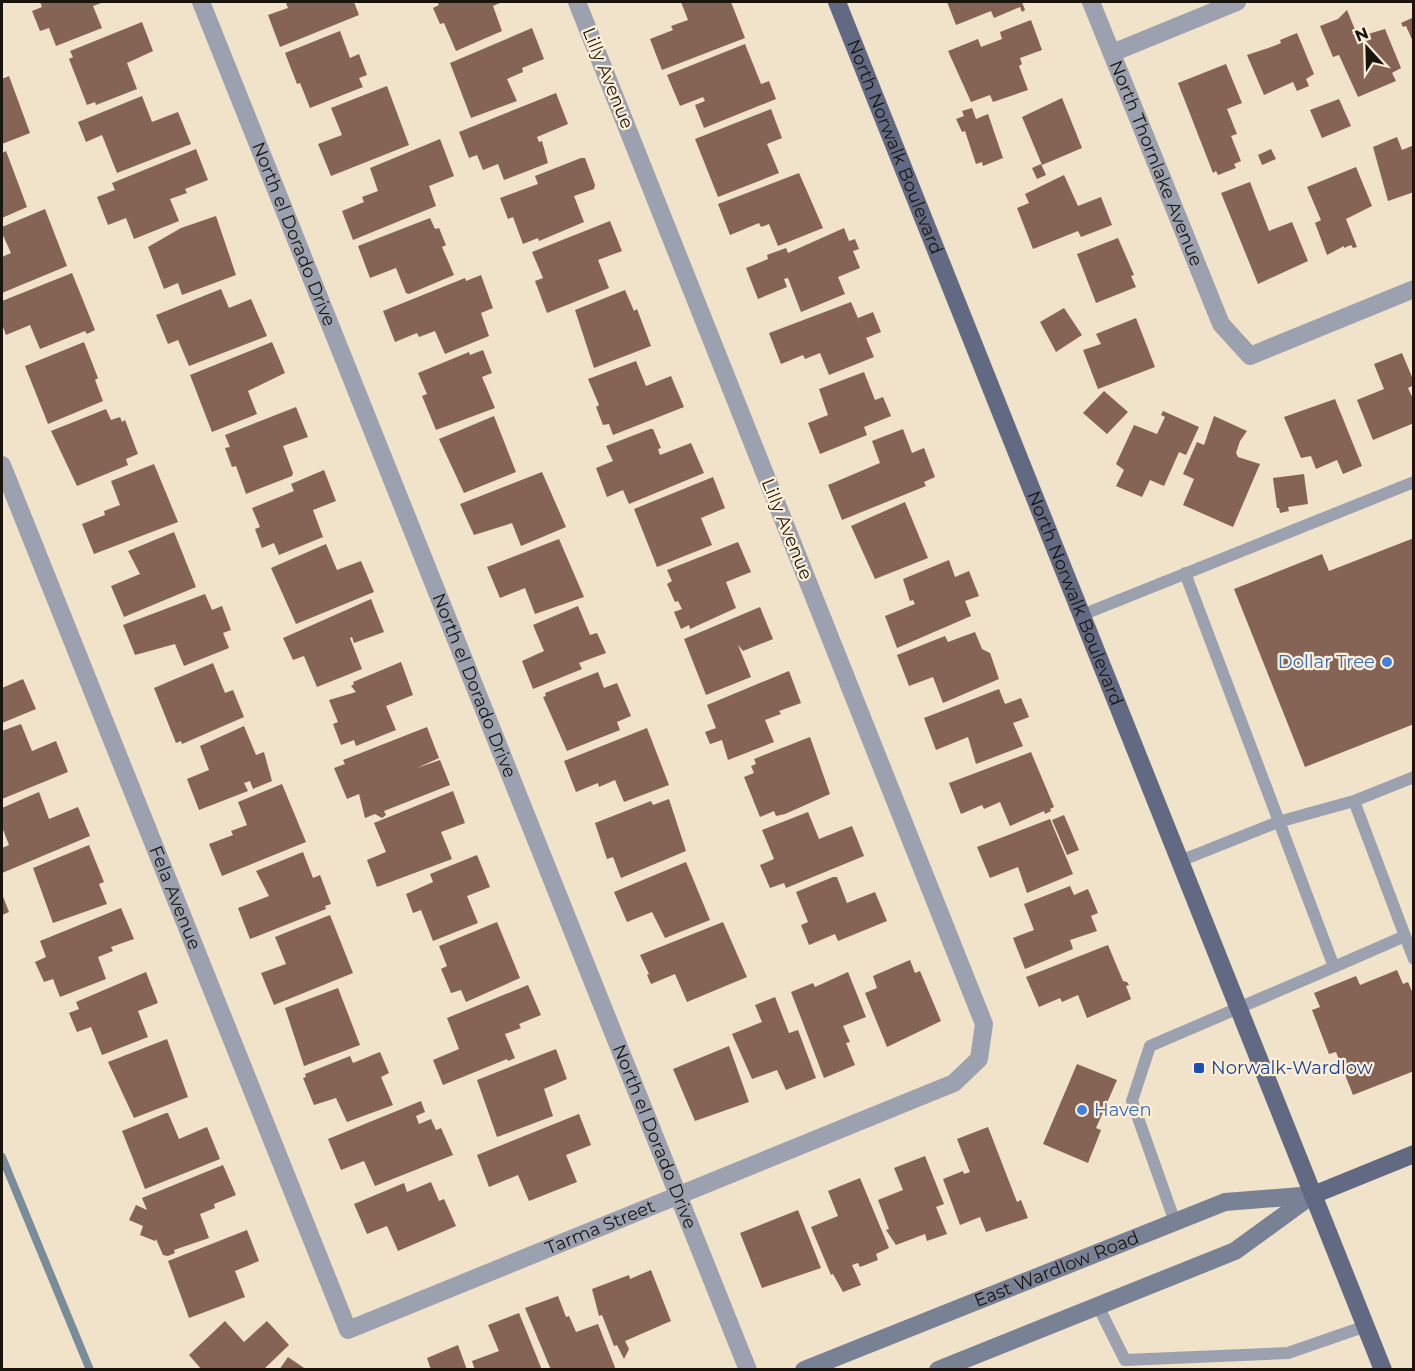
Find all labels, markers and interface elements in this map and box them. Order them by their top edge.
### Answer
north arrow [1337,18,1397,78]
text: N [1352,23,1371,46]
street label: Lilly Avenue [578,24,638,132]
street label: North Norwalk Boulevard [842,36,948,257]
street label: North Thornlake Avenue [1105,57,1208,270]
street label: North el Dorado Drive [247,139,341,330]
street label: Lilly Avenue [757,475,817,583]
street label: North Norwalk Boulevard [1022,488,1128,709]
street label: North el Dorado Drive [428,590,521,781]
place label: Dollar Tree [1278,651,1375,673]
marker: Dollar Tree [1380,655,1394,669]
street label: Fela Avenue [144,842,206,953]
street label: North el Dorado Drive [608,1041,701,1232]
place label: Norwalk-Wardlow [1211,1057,1373,1079]
marker: Norwalk-Wardlow [1192,1061,1206,1075]
place label: Haven [1094,1099,1152,1121]
marker: Haven [1075,1103,1089,1117]
street label: Tarma Street [542,1195,658,1259]
street label: East Wardlow Road [971,1226,1142,1312]

